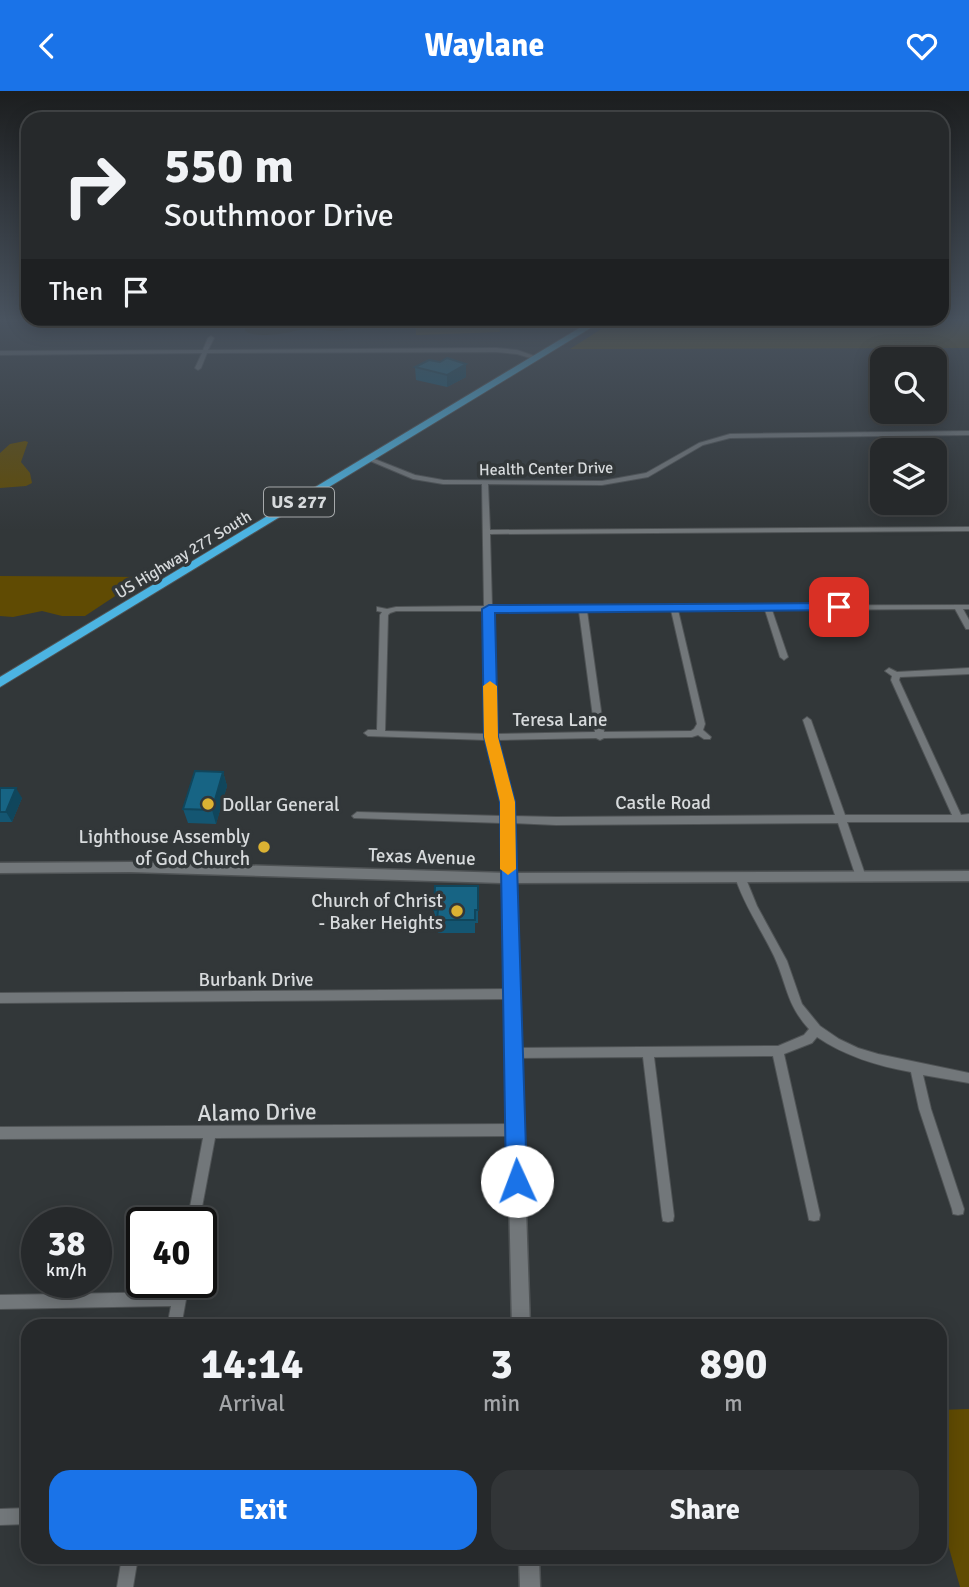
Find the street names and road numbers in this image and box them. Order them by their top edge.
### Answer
street label: Health Center Drive [479,458,613,480]
road number: US 277 [264,487,334,517]
street label: US Highway 277 South [112,506,255,603]
street label: Teresa Lane [513,708,607,732]
street label: Castle Road [615,791,711,815]
street label: Texas Avenue [368,843,476,871]
street label: Burbank Drive [198,968,314,992]
street label: Alamo Drive [197,1097,317,1128]

